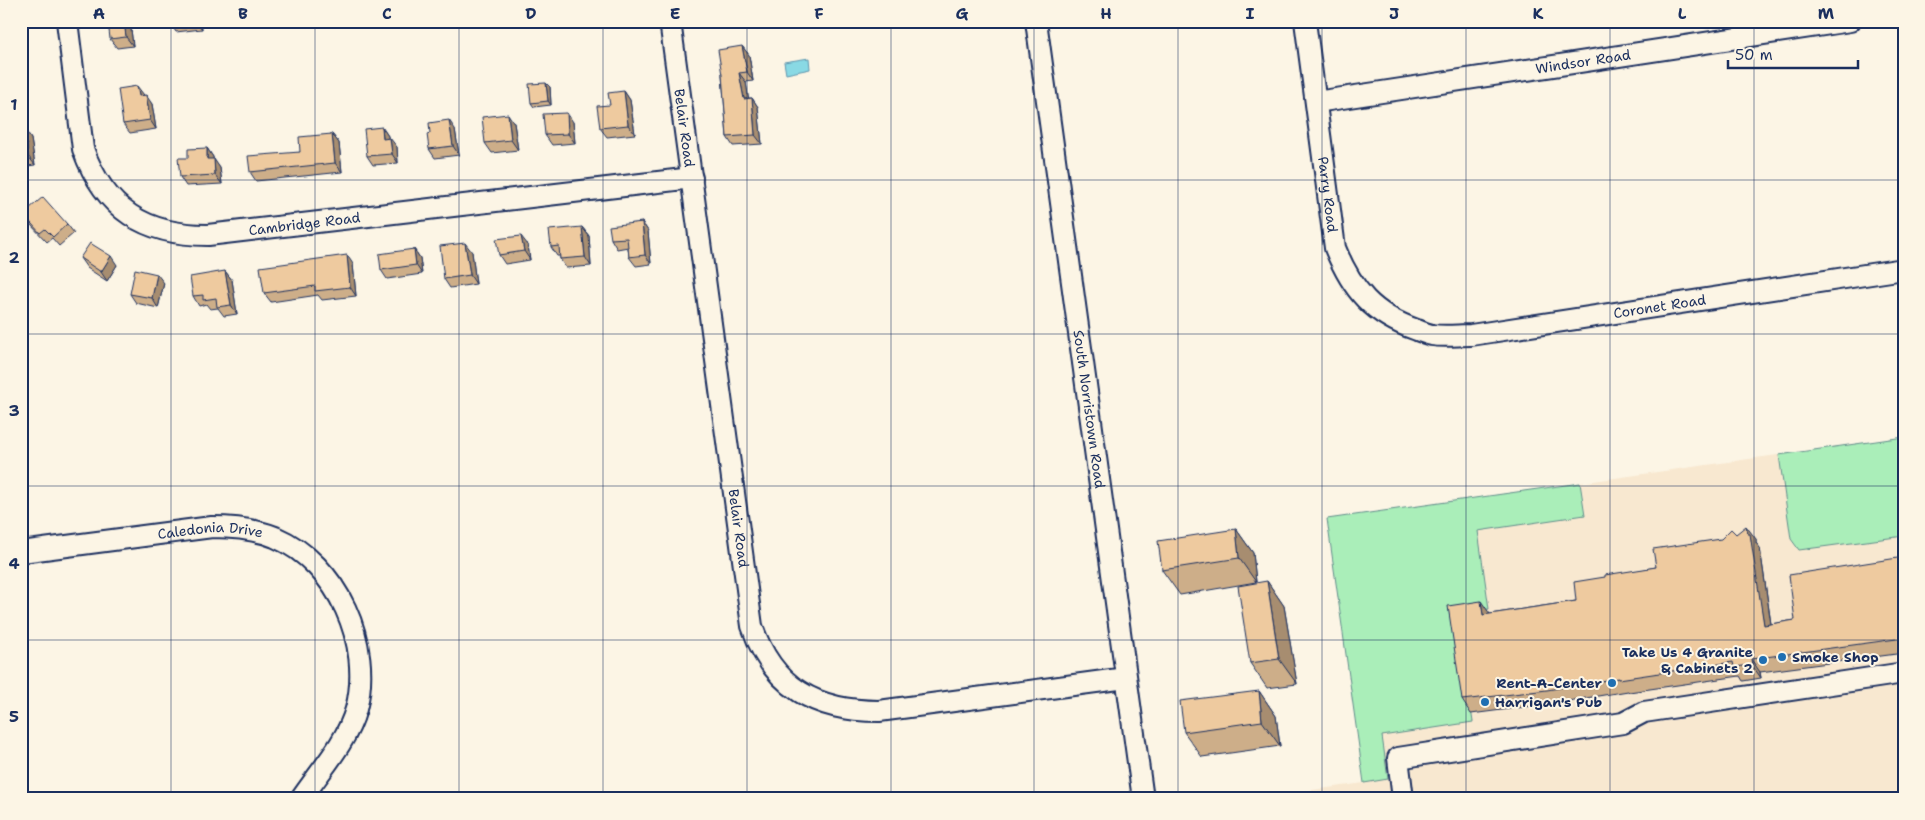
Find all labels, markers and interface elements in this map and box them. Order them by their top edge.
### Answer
text: A [93,3,105,24]
text: B [238,3,248,24]
text: C [382,3,392,24]
text: D [525,3,537,24]
text: E [670,3,680,24]
text: F [814,3,824,24]
text: G [956,3,969,24]
text: H [1100,3,1112,24]
text: I [1246,3,1255,24]
text: J [1389,3,1399,24]
text: K [1533,3,1544,24]
text: L [1678,3,1687,24]
text: M [1818,3,1835,24]
scale bar [1728,38,1858,70]
street label: Windsor Road [1534,45,1632,78]
text: 50 m [1735,45,1773,65]
street label: Belair Road [670,88,699,169]
text: 1 [10,94,18,115]
street label: Parry Road [1314,155,1342,234]
street label: Cambridge Road [248,208,361,239]
text: 2 [8,247,20,268]
street label: Coronet Road [1612,290,1707,322]
street label: South Norristown Road [1070,329,1109,490]
text: 3 [8,400,20,421]
street label: Belair Road [725,488,753,569]
street label: Caledonia Drive [157,518,265,543]
text: 4 [8,553,20,574]
place label: Take Us 4 Granite & Cabinets 2 [1622,643,1753,677]
place label: Smoke Shop [1792,648,1879,666]
marker: Smoke Shop [1776,651,1788,663]
marker: Take Us 4 Granite & Cabinets 2 [1757,654,1769,666]
place label: Rent-A-Center [1496,674,1602,692]
marker: Rent-A-Center [1606,677,1618,689]
place label: Harrigan's Pub [1495,693,1603,711]
marker: Harrigan's Pub [1479,696,1491,708]
text: 5 [9,706,19,727]

